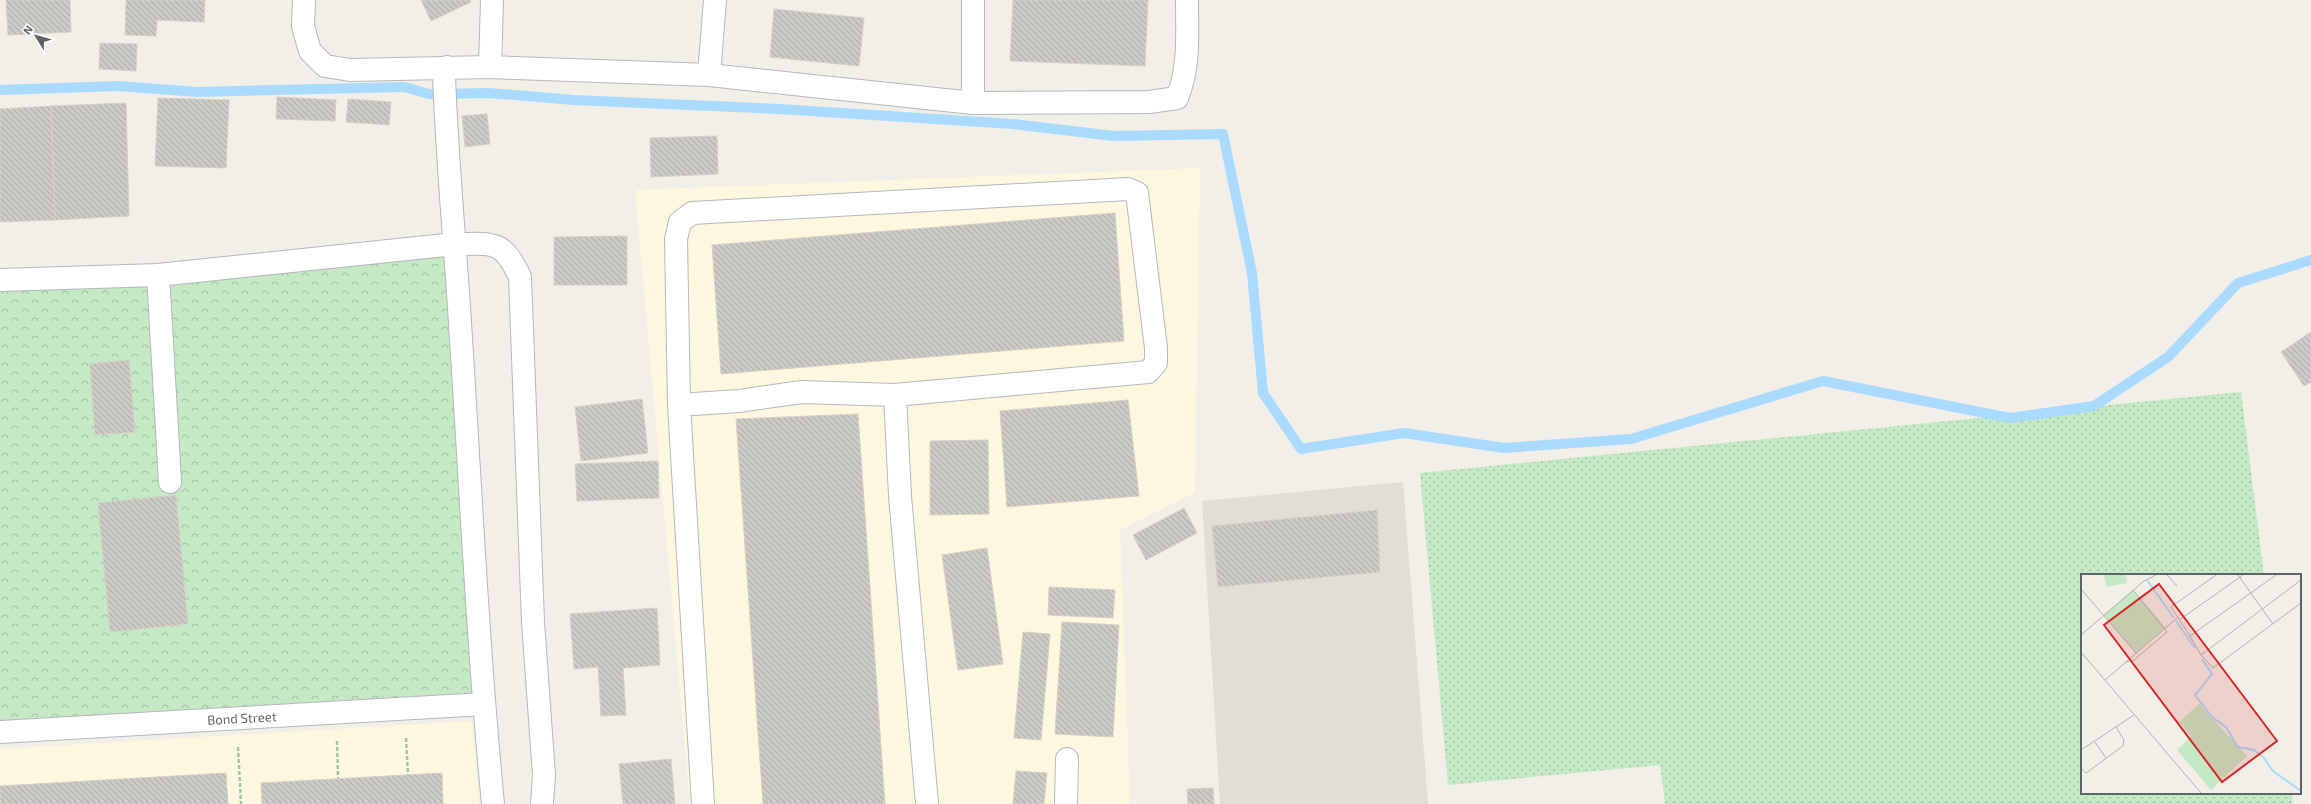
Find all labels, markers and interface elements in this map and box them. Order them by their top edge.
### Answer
north arrow [16,16,56,56]
text: N [20,23,35,37]
inset map [2081,574,2301,794]
street label: Bond Street [207,708,277,728]

